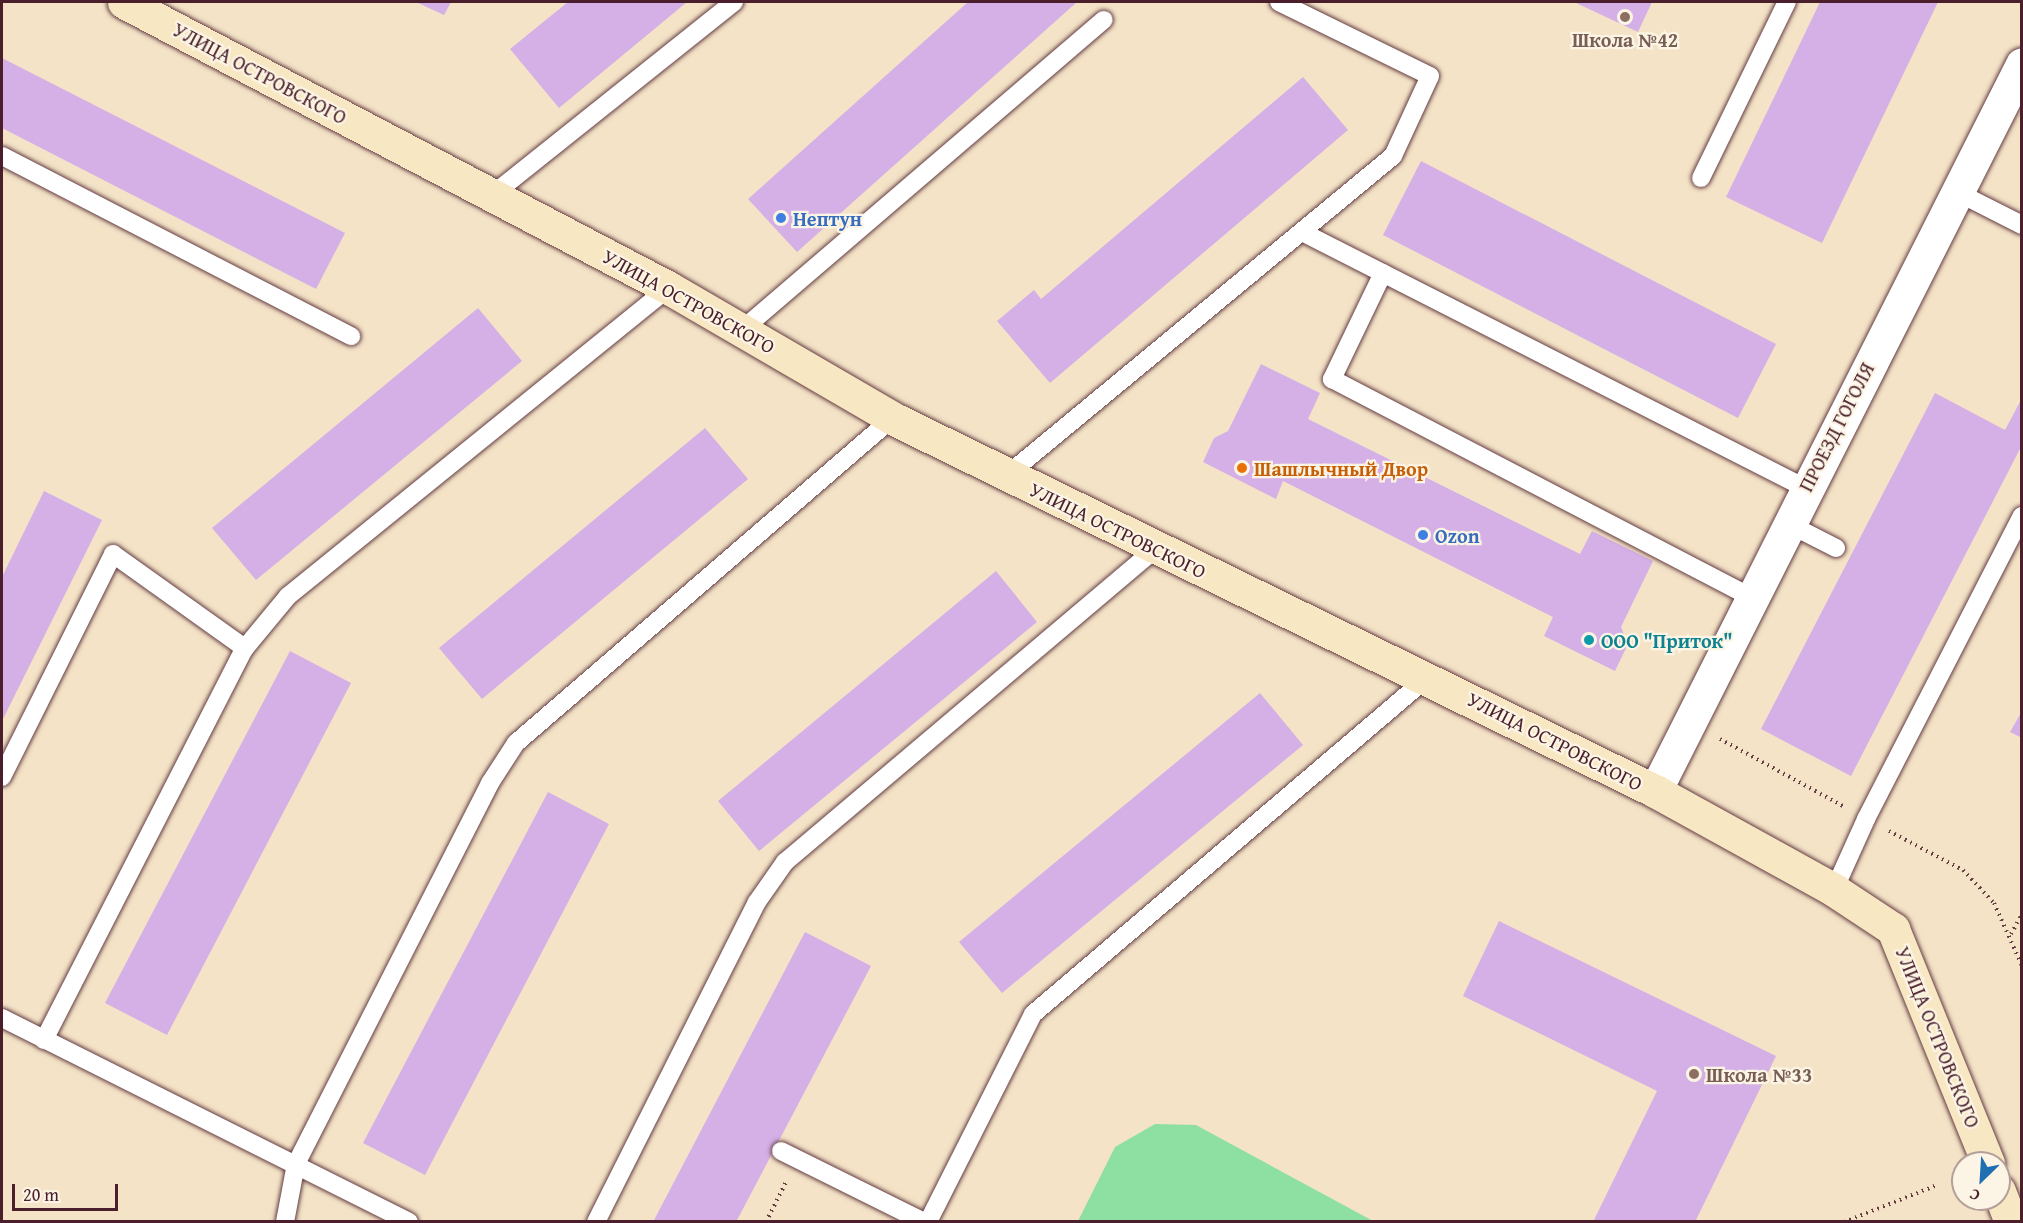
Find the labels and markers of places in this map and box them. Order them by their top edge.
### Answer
marker: Школа №42 [1618,10,1632,24]
place label: Школа №42 [1572,27,1678,51]
place label: Нептун [793,206,862,230]
marker: Нептун [774,211,788,225]
place label: Шашлычный Двор [1254,456,1428,480]
marker: Шашлычный Двор [1235,461,1249,475]
place label: Ozon [1435,523,1480,547]
marker: Ozon [1416,528,1430,542]
place label: ООО "Приток" [1601,628,1733,652]
marker: ООО "Приток" [1582,633,1596,647]
place label: Школа №33 [1706,1062,1812,1086]
marker: Школа №33 [1687,1067,1701,1081]

